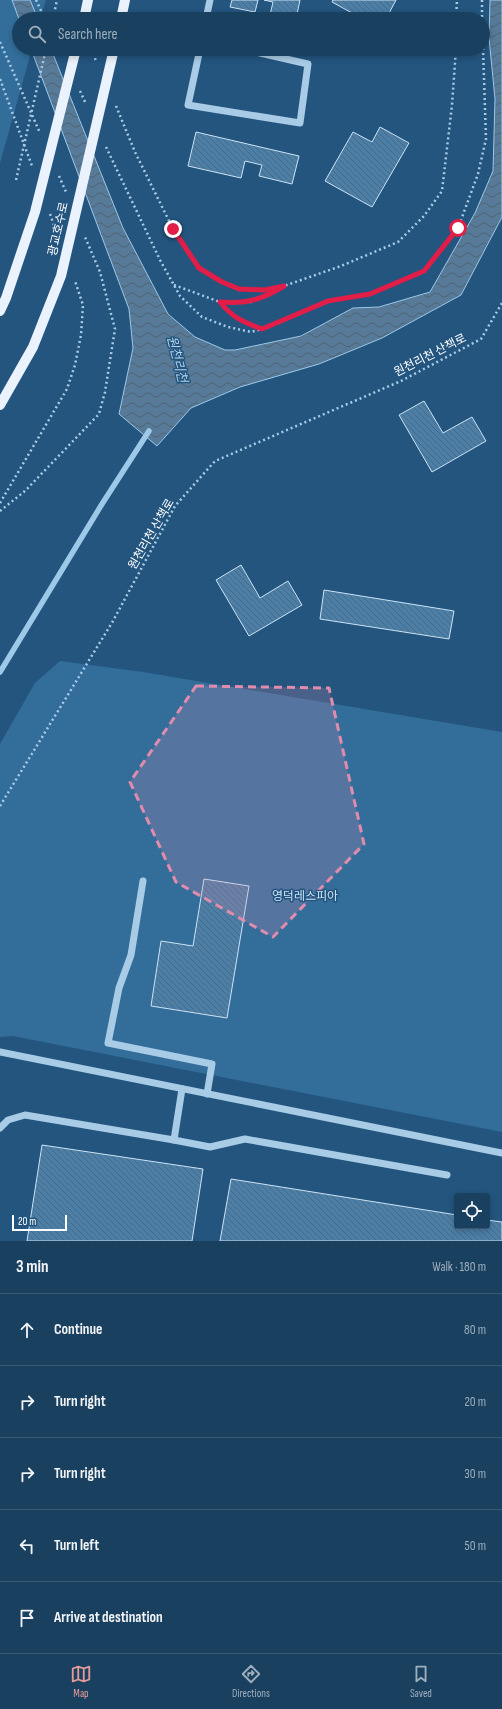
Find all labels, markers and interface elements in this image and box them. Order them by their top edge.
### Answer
search box [12,12,490,56]
icon: search [26,23,48,45]
text: Search here [58,25,118,44]
street label: 광교호수로 [45,201,72,258]
route start [449,219,467,237]
route end [164,220,182,238]
street label: 원천리천 산책로 [392,331,469,380]
water label: 원천리천 [163,334,191,385]
street label: 원천리천 산책로 [125,496,178,572]
park label: 영덕레스피아 [272,889,338,904]
map controls [454,1193,490,1229]
button: locate [454,1193,490,1229]
scale bar [12,1213,67,1232]
text: 20 m [18,1215,36,1228]
text: 3 min [16,1257,49,1277]
text: Walk · 180 m [432,1259,486,1275]
icon: ahead [16,1319,38,1341]
text: Continue [54,1320,103,1339]
text: 80 m [464,1322,486,1338]
icon: right [16,1391,38,1413]
text: Turn right [54,1392,106,1411]
text: 20 m [464,1394,486,1410]
icon: right [16,1463,38,1485]
text: Turn right [54,1464,106,1483]
text: 30 m [464,1466,486,1482]
icon: left [16,1535,38,1557]
text: Turn left [54,1536,99,1555]
text: 50 m [465,1538,486,1554]
icon: arrive [16,1607,38,1629]
text: Arrive at destination [54,1608,163,1627]
tab: Map [70,1663,92,1700]
tab: Directions [232,1663,270,1700]
tab: Saved [410,1663,432,1700]

